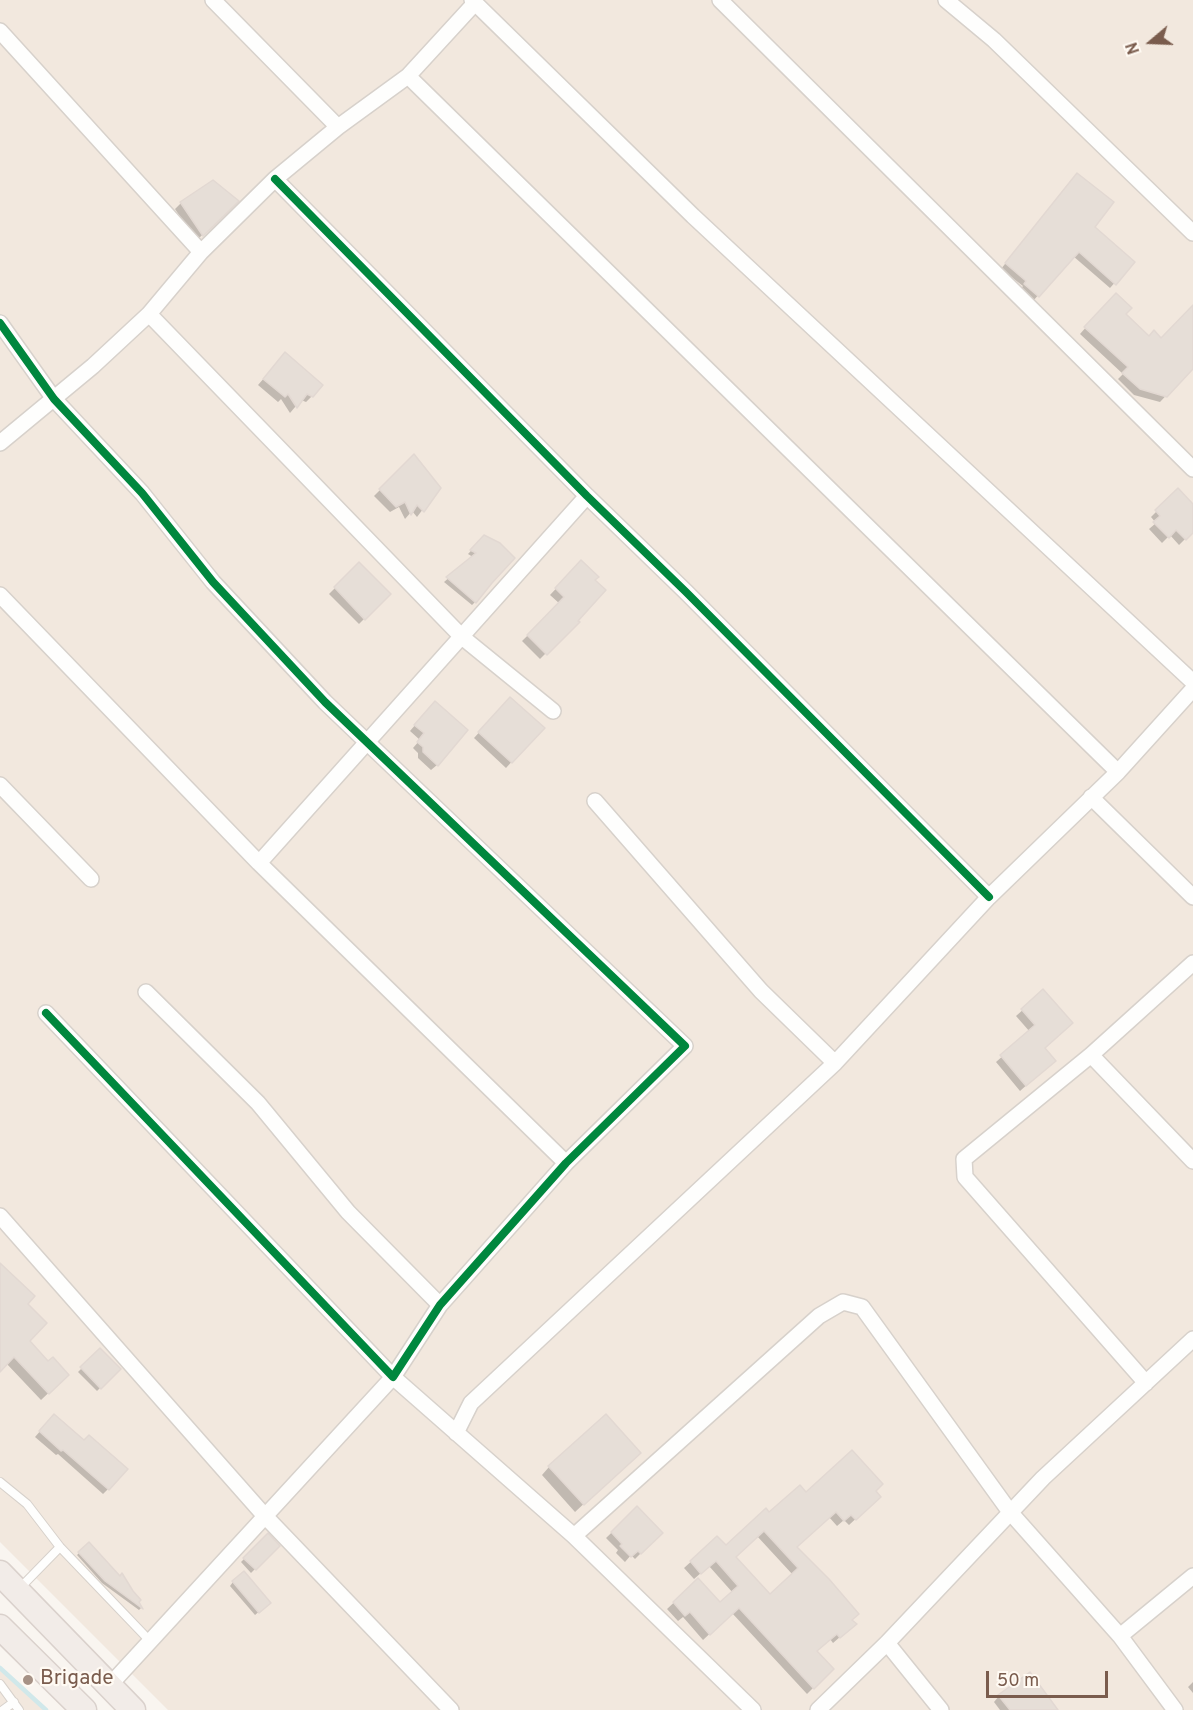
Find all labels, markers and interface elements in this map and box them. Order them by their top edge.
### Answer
north arrow [1121,12,1181,72]
text: N [1123,39,1145,57]
scale bar [989,1659,1110,1697]
place label: Brigade [40,1667,114,1693]
text: 50 m [997,1670,1039,1693]
marker: Brigade [21,1673,35,1687]

